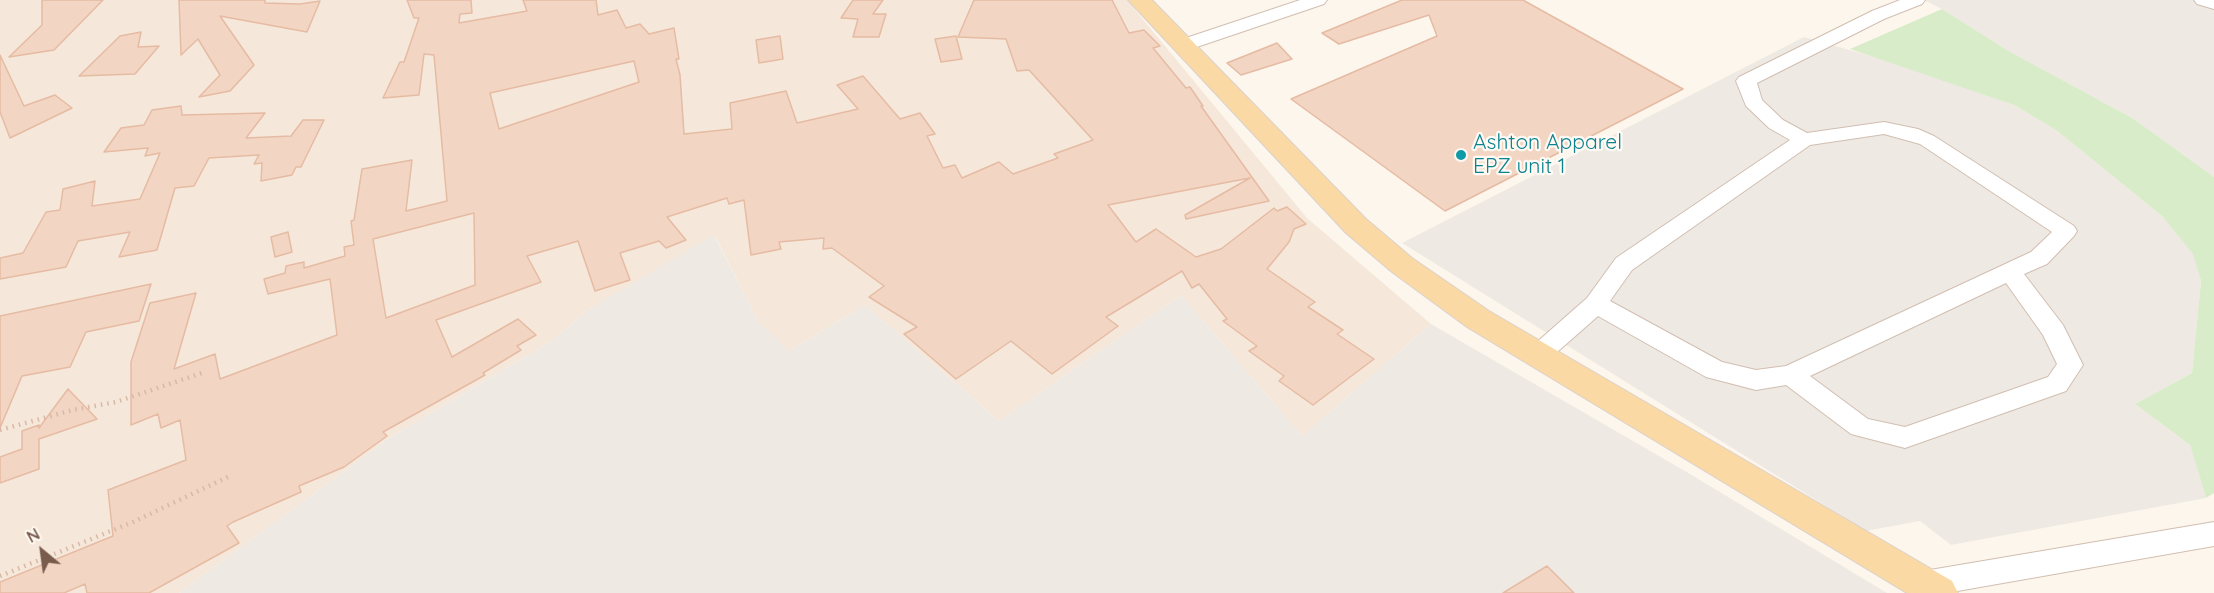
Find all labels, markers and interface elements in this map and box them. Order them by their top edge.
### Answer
place label: Ashton Apparel EPZ unit 1 [1473,130,1622,180]
marker: Ashton Apparel EPZ unit 1 [1454,148,1468,162]
north arrow [12,521,72,581]
text: N [23,524,43,547]

